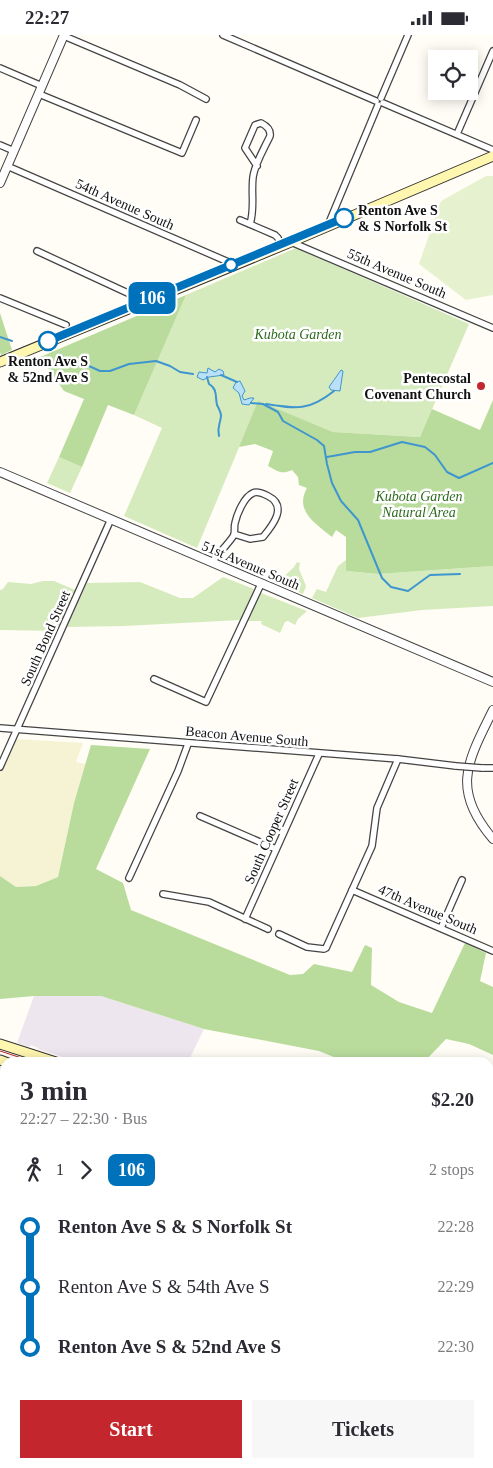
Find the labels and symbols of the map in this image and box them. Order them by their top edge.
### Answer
street label: 54th Avenue South [73,176,176,233]
place label: Renton Ave S & S Norfolk St [358,203,447,234]
marker: Renton Ave S & S Norfolk St [334,208,354,228]
street label: 55th Avenue South [345,246,449,301]
unlabelled marker [224,258,238,272]
line badge: 106 [123,282,181,314]
park label: Kubota Garden [254,327,341,342]
marker: Renton Ave S & 52nd Ave S [38,331,58,351]
place label: Renton Ave S & 52nd Ave S [7,354,89,385]
place label: Pentecostal Covenant Church [364,371,471,402]
marker: Pentecostal Covenant Church [475,380,487,392]
park label: Kubota Garden Natural Area [375,489,462,520]
street label: 51st Avenue South [200,538,302,593]
street label: South Bond Street [18,588,73,688]
street label: Beacon Avenue South [185,724,309,749]
street label: South Cooper Street [242,776,301,886]
street label: 47th Avenue South [376,882,480,937]

